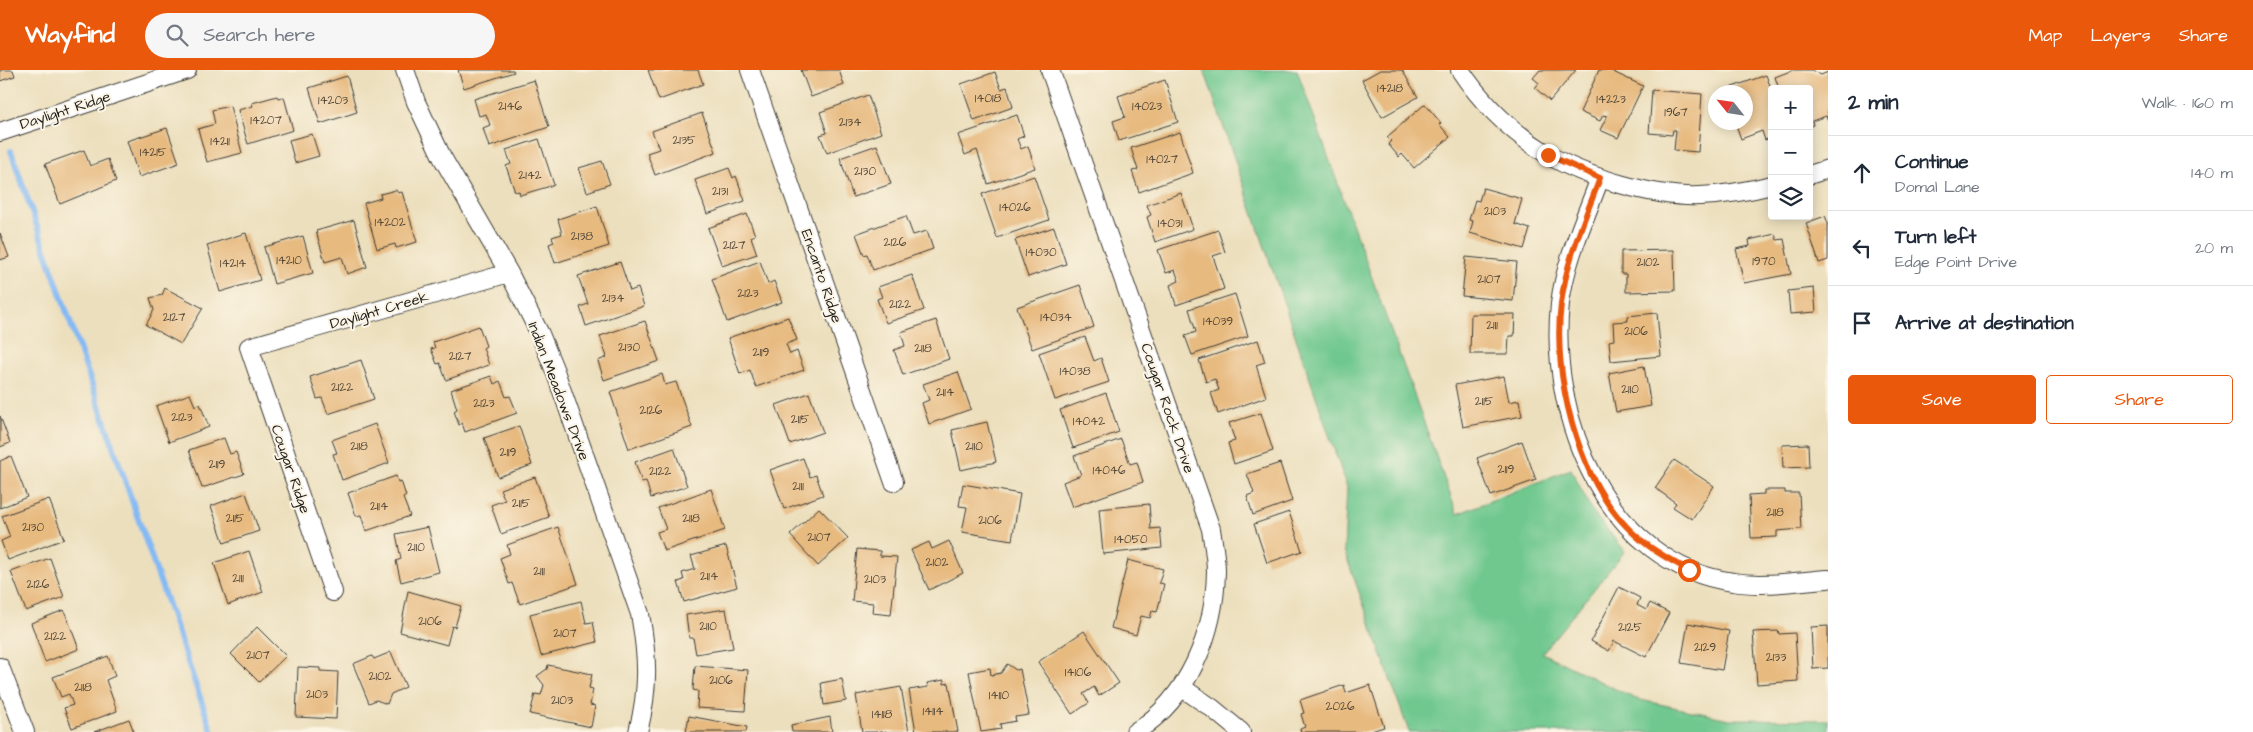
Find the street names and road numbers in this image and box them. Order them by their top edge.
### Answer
street label: Daylight Ridge [17,86,113,136]
street label: Encanto Ridge [795,226,847,326]
street label: Daylight Creek [327,286,431,336]
street label: Indian Meadows Drive [522,319,595,464]
street label: Cougar Rock Drive [1134,340,1200,476]
street label: Cougar Ridge [265,422,316,517]

